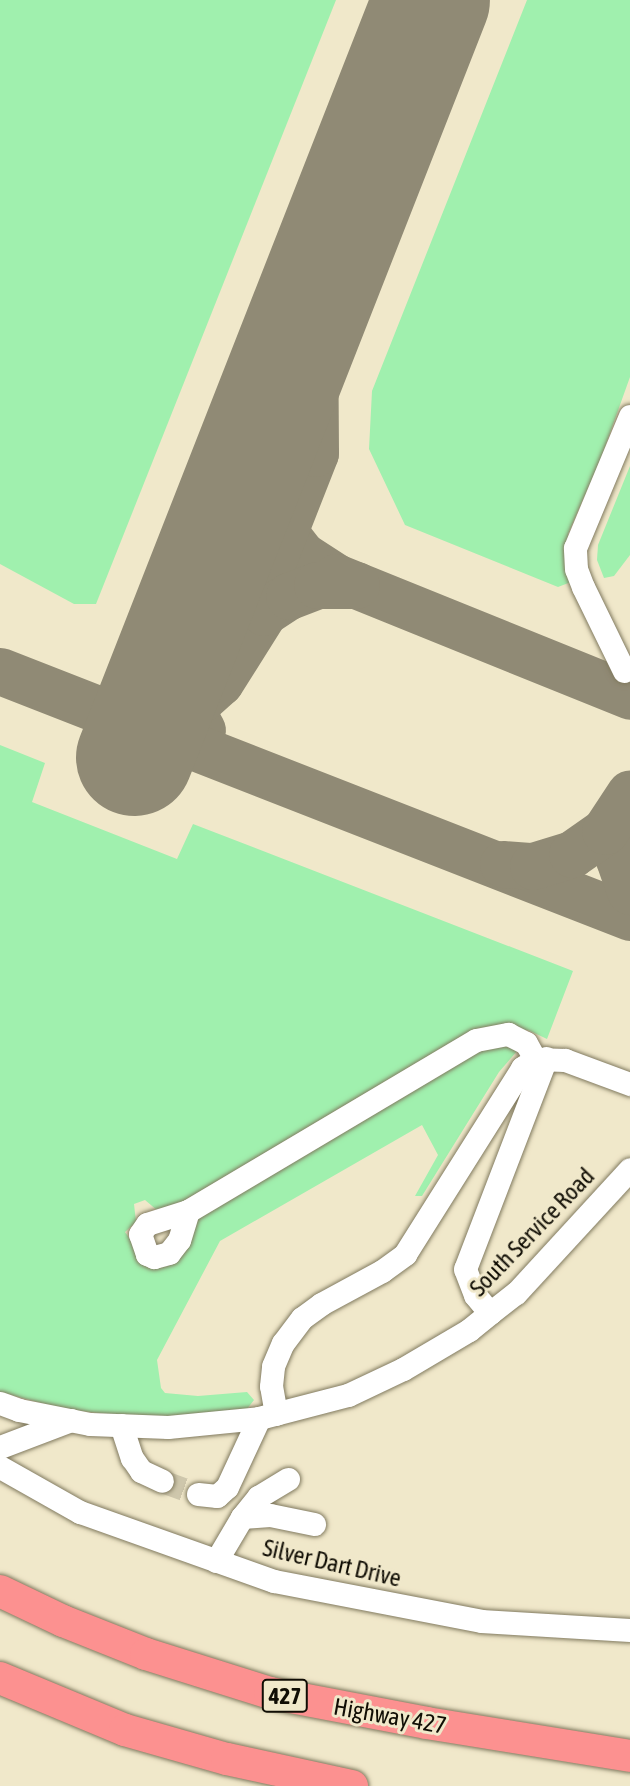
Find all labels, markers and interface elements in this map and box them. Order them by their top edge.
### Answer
street label: South Service Road [464,1162,600,1302]
street label: Silver Dart Drive [260,1533,404,1593]
road number: 427 [260,1676,310,1716]
street label: Highway 427 [332,1692,448,1740]

